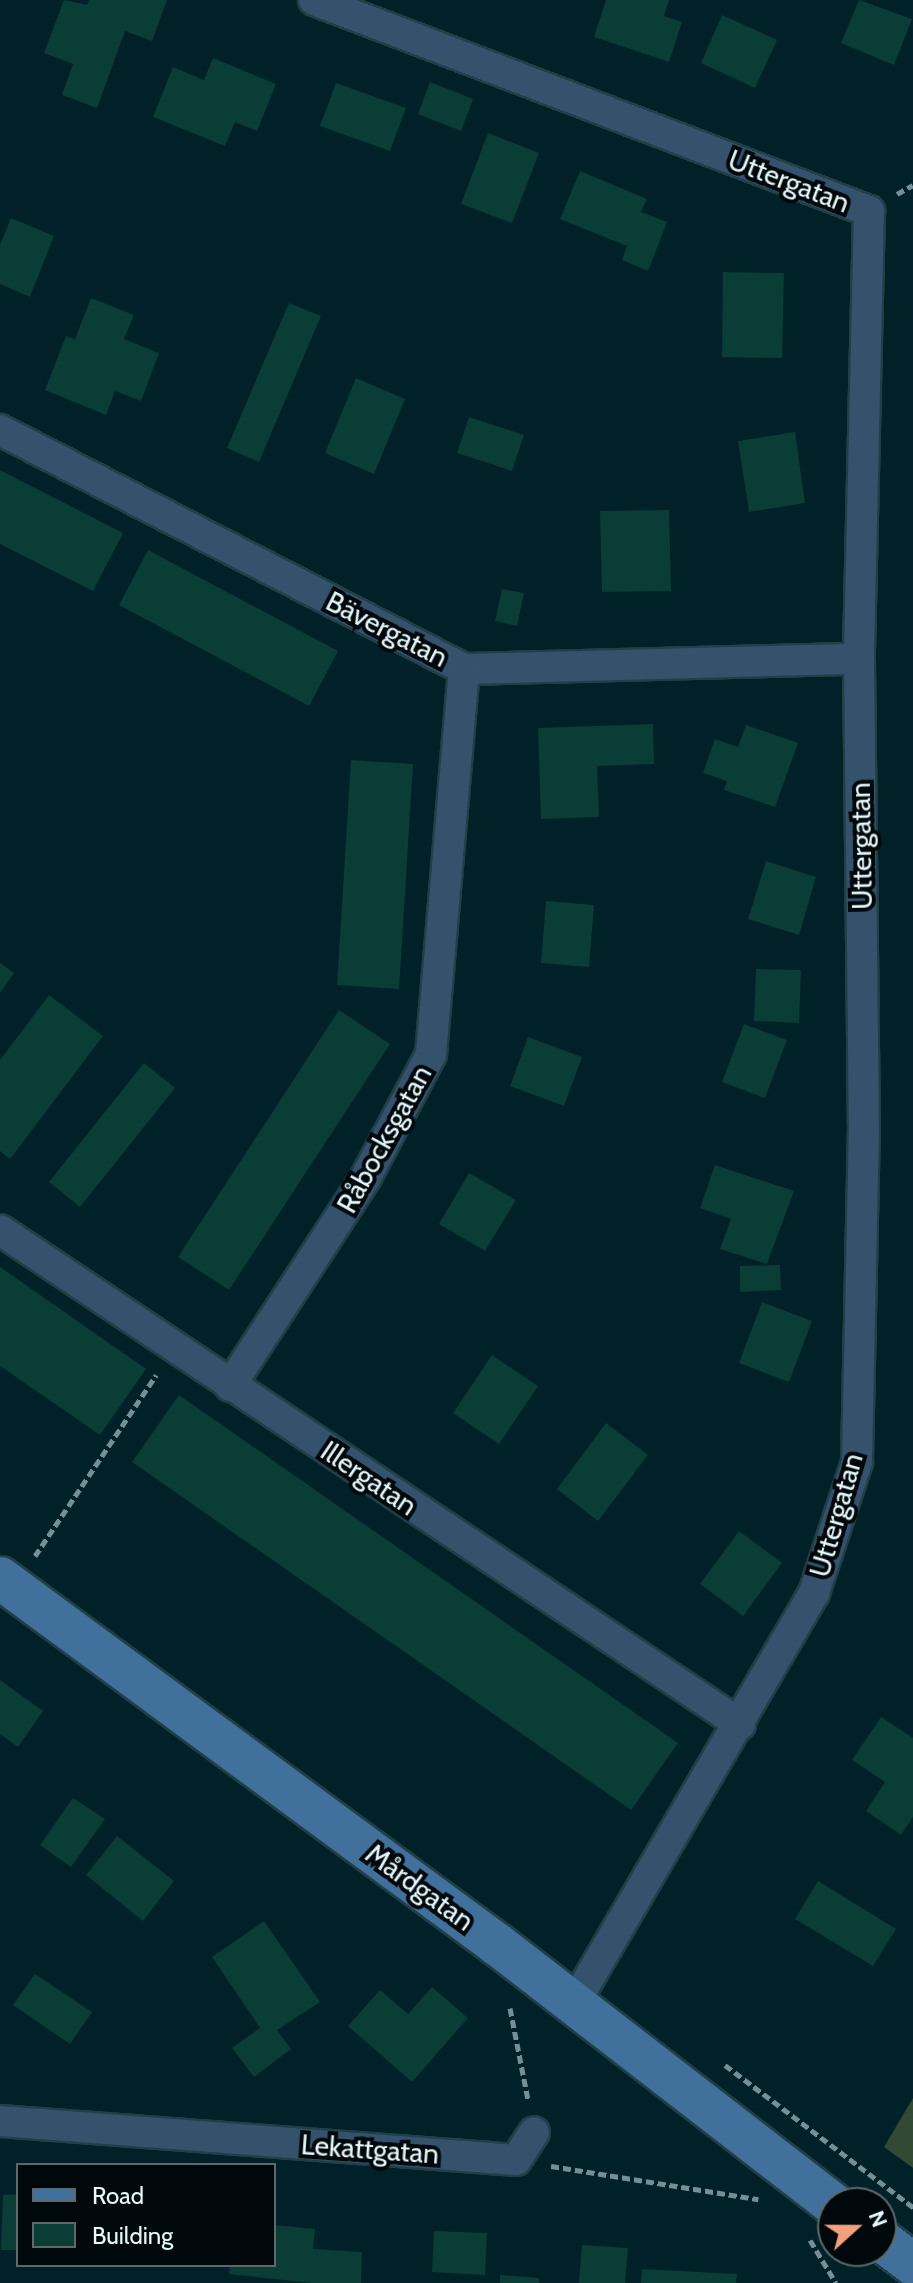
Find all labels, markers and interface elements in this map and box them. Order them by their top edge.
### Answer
street label: Uttergatan [723,142,855,220]
street label: Bävergatan [321,584,453,674]
street label: Uttergatan [843,782,879,910]
street label: Råbocksgatan [330,1059,438,1219]
street label: Illergatan [315,1434,423,1522]
street label: Uttergatan [802,1449,870,1581]
street label: Mårdgatan [359,1836,481,1938]
street label: Lekattgatan [300,2127,440,2171]
legend [16,2163,276,2267]
text: Road [92,2181,144,2210]
north arrow [817,2187,897,2267]
text: N [863,2207,893,2231]
text: Building [92,2221,173,2250]

